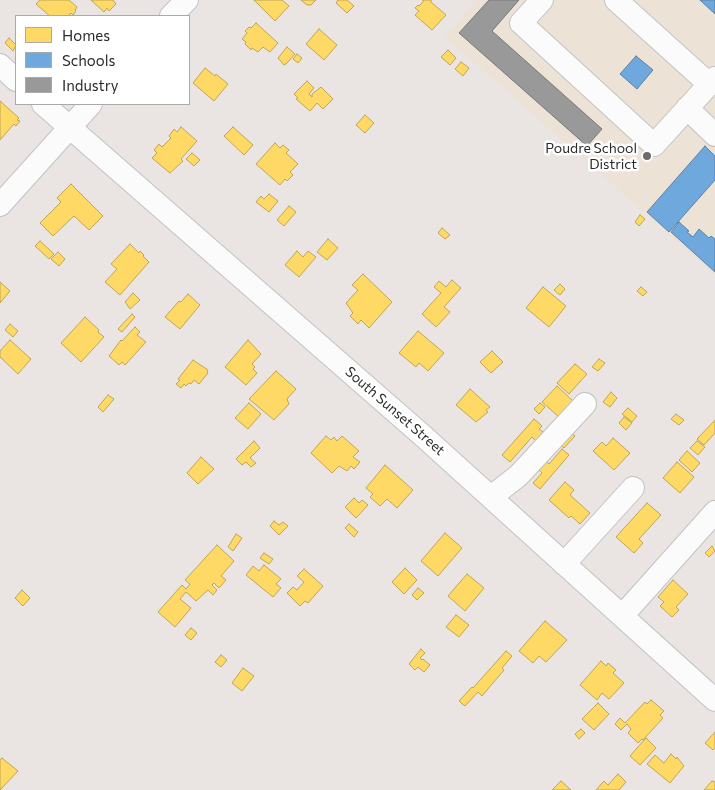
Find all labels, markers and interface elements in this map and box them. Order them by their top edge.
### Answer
legend [15,15,190,105]
text: Homes [62,26,110,44]
text: Schools [62,51,115,69]
text: Industry [62,76,119,94]
place label: Poudre School District [545,140,637,172]
marker: Poudre School District [641,150,653,162]
street label: South Sunset Street [342,363,448,459]

